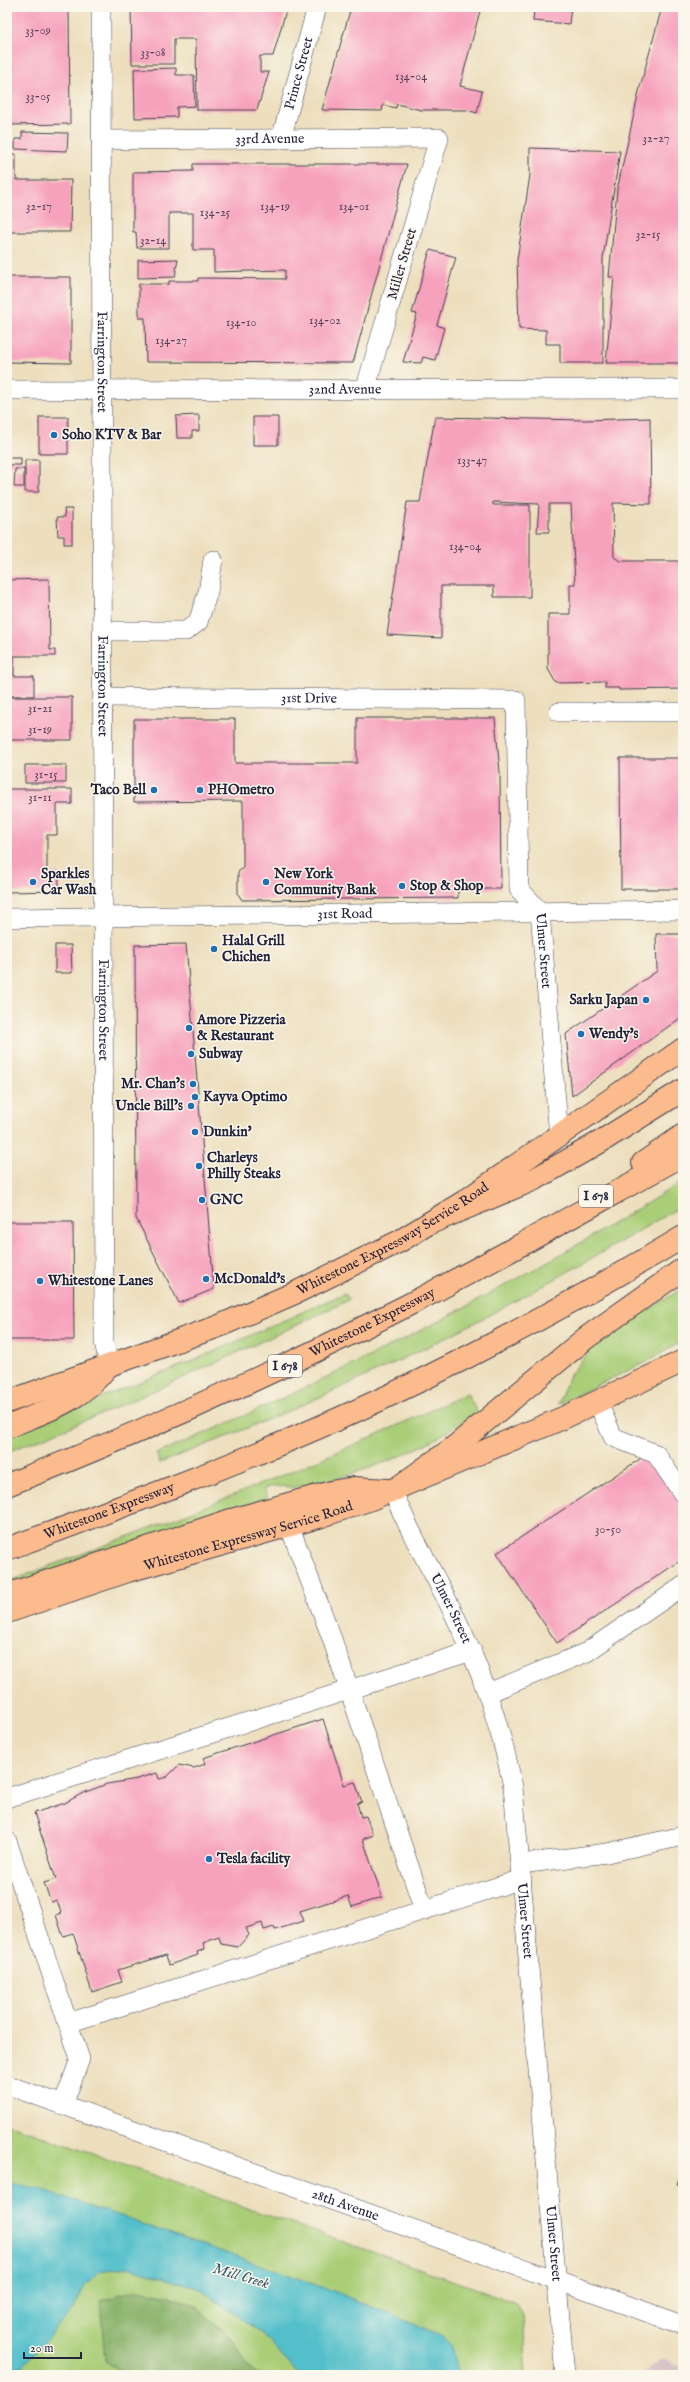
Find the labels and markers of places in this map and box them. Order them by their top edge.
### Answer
place label: Soho KTV & Bar [62,426,162,444]
marker: Soho KTV & Bar [49,430,59,440]
place label: Taco Bell [90,781,147,799]
place label: PHOmetro [208,781,275,799]
marker: Taco Bell [149,785,159,795]
marker: PHOmetro [195,785,205,795]
place label: Sparkles Car Wash [41,865,97,899]
place label: New York Community Bank [273,865,377,899]
marker: Sparkles Car Wash [28,877,38,887]
marker: New York Community Bank [261,877,271,887]
place label: Stop & Shop [410,877,484,895]
marker: Stop & Shop [397,881,407,891]
place label: Halal Grill Chichen [222,932,286,966]
marker: Halal Grill Chichen [209,944,219,954]
place label: Sarku Japan [569,991,639,1009]
marker: Sarku Japan [641,995,651,1005]
place label: Amore Pizzeria & Restaurant [196,1011,286,1045]
marker: Amore Pizzeria & Restaurant [184,1023,194,1033]
place label: Wendy's [588,1025,639,1043]
marker: Wendy's [576,1029,586,1039]
place label: Subway [199,1045,244,1063]
marker: Subway [186,1049,196,1059]
place label: Mr. Chan’s [121,1075,185,1093]
marker: Mr. Chan’s [188,1079,198,1089]
place label: Kayva Optimo [203,1088,288,1106]
marker: Kayva Optimo [190,1092,200,1102]
place label: Uncle Bill’s [114,1097,183,1115]
marker: Uncle Bill’s [186,1101,196,1111]
place label: Dunkin' [203,1123,252,1141]
marker: Dunkin' [190,1127,200,1137]
place label: Charleys Philly Steaks [207,1149,281,1183]
marker: Charleys Philly Steaks [194,1161,204,1171]
place label: GNC [210,1191,243,1209]
marker: GNC [197,1195,207,1205]
place label: McDonald's [214,1270,285,1288]
place label: Whitestone Lanes [47,1272,153,1290]
marker: McDonald's [201,1274,211,1284]
marker: Whitestone Lanes [35,1276,45,1286]
place label: Tesla facility [216,1850,292,1868]
marker: Tesla facility [204,1854,214,1864]

